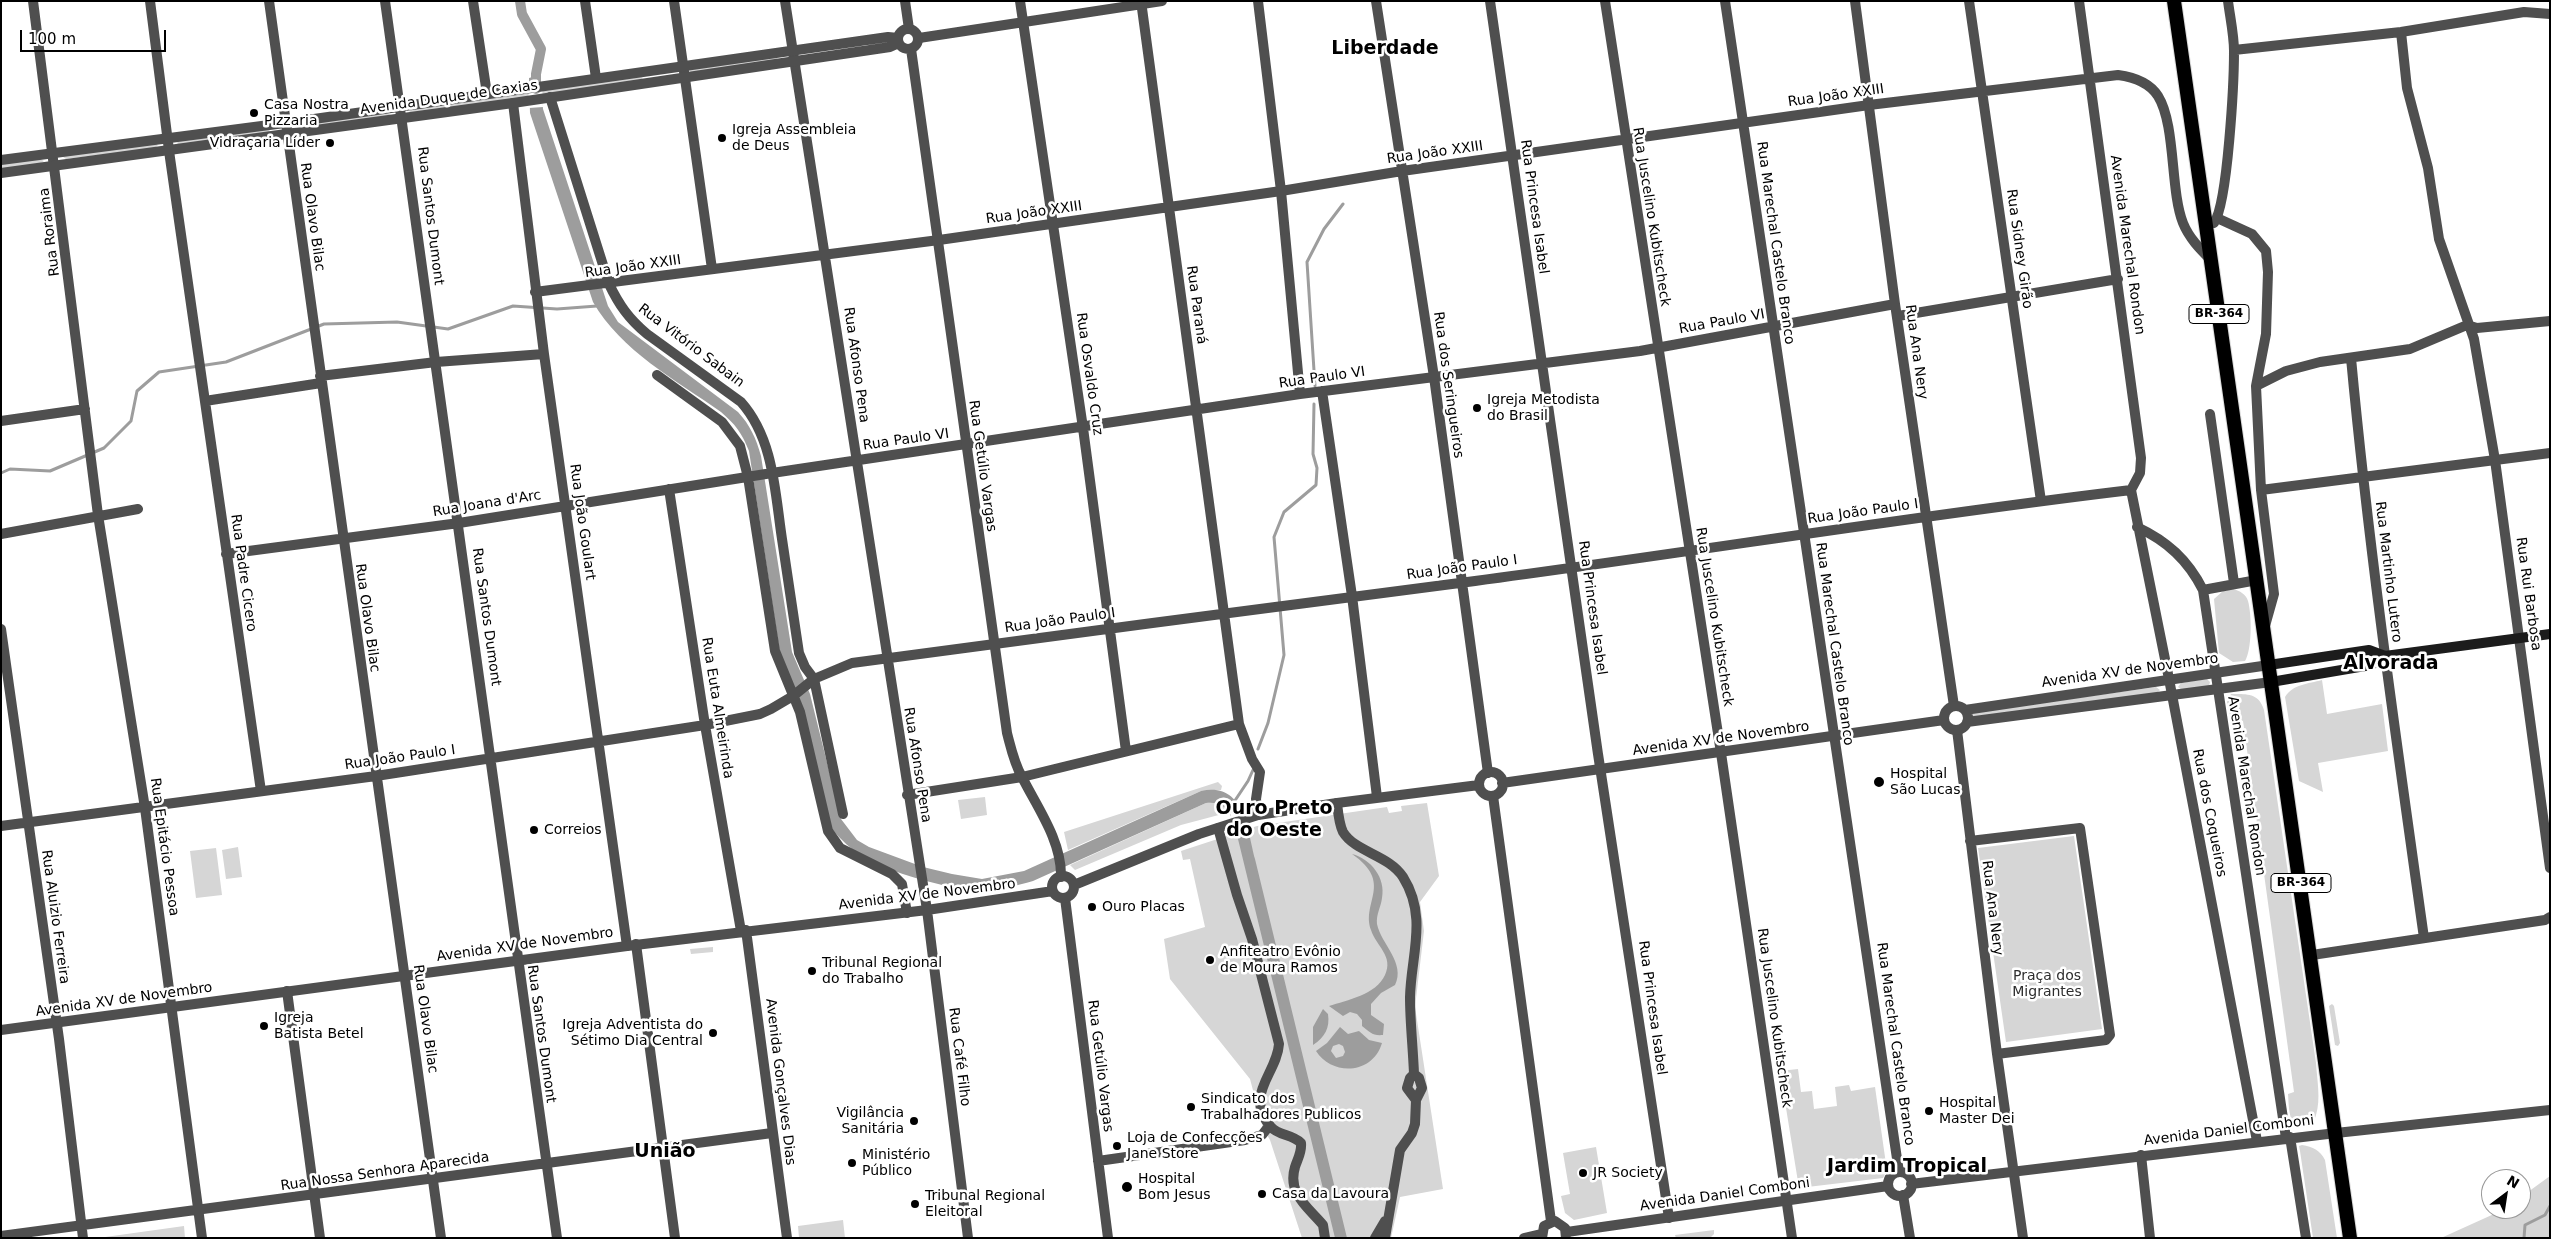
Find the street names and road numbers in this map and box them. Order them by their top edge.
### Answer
street label: Avenida Duque de Caxias [359,77,539,119]
street label: Rua João XXIII [1787,81,1885,111]
street label: Rua Juscelino Kubitscheck [1629,126,1673,308]
street label: Rua João XXIII [1386,138,1484,168]
street label: Rua Princesa Isabel [1516,139,1552,275]
street label: Rua Marechal Castelo Branco [1752,140,1798,346]
street label: Rua Santos Dumont [413,146,447,286]
street label: Avenida Marechal Rondon [2106,154,2148,336]
street label: Rua Olavo Bilac [296,162,328,272]
street label: Rua Roraima [36,187,64,277]
street label: Rua Sidney Girão [2002,188,2036,310]
street label: Rua João XXIII [985,198,1083,228]
street label: Rua João XXIII [584,252,682,282]
street label: Rua Paraná [1182,265,1210,345]
street label: Rua Vitório Sabain [635,301,747,391]
street label: Rua Ana Nery [1901,303,1931,401]
road number: BR-364 [2189,304,2249,324]
street label: Rua Afonso Pena [840,306,872,424]
street label: Rua Paulo VI [1678,306,1766,338]
street label: Rua dos Seringueiros [1429,311,1467,459]
street label: Rua Osvaldo Cruz [1072,312,1106,436]
street label: Rua Paulo VI [1278,364,1366,392]
street label: Rua Getúlio Vargas [964,399,1000,533]
street label: Rua Paulo VI [862,426,950,454]
street label: Rua João Goulart [566,463,598,581]
street label: Rua Joana d'Arc [432,487,542,521]
street label: Rua João Paulo I [1807,496,1919,528]
street label: Rua Martinho Lutero [2371,500,2405,644]
street label: Rua Padre Cicero [226,513,260,633]
street label: Rua Juscelino Kubitscheck [1692,526,1736,708]
street label: Rua Rui Barbosa [2512,536,2544,652]
street label: Rua Princesa Isabel [1574,540,1610,676]
street label: Rua Marechal Castelo Branco [1811,541,1857,747]
street label: Rua Santos Dumont [468,547,504,687]
street label: Rua João Paulo I [1406,552,1518,584]
street label: Rua Olavo Bilac [351,563,383,673]
street label: Rua João Paulo I [1004,605,1116,637]
street label: Rua Euta Almeirinda [698,636,736,780]
street label: Avenida XV de Novembro [2041,650,2219,692]
street label: Avenida Marechal Rondon [2224,695,2268,877]
street label: Rua Afonso Pena [900,706,934,824]
street label: Avenida XV de Novembro [1632,718,1810,760]
street label: Rua João Paulo I [344,742,456,774]
street label: Rua dos Coqueiros [2188,748,2230,878]
street label: Rua Epitácio Pessoa [146,777,182,917]
street label: Rua Aluizio Ferreira [37,849,73,985]
street label: Rua Ana Nery [1978,860,2006,956]
road number: BR-364 [2271,874,2331,892]
street label: Avenida XV de Novembro [837,876,1017,914]
street label: Avenida XV de Novembro [436,924,614,966]
street label: Rua Juscelino Kubitscheck [1753,927,1795,1109]
street label: Rua Princesa Isabel [1634,940,1670,1076]
street label: Rua Marechal Castelo Branco [1872,941,1918,1147]
street label: Rua Olavo Bilac [409,964,441,1074]
street label: Rua Santos Dumont [523,964,559,1104]
street label: Avenida XV de Novembro [35,979,213,1021]
street label: Avenida Gonçalves Dias [761,998,799,1166]
street label: Rua Getúlio Vargas [1084,999,1116,1133]
street label: Rua Café Filho [945,1007,973,1107]
street label: Avenida Daniel Comboni [2143,1112,2315,1150]
street label: Rua Nossa Senhora Aparecida [280,1149,490,1195]
street label: Avenida Daniel Comboni [1639,1175,1811,1215]

